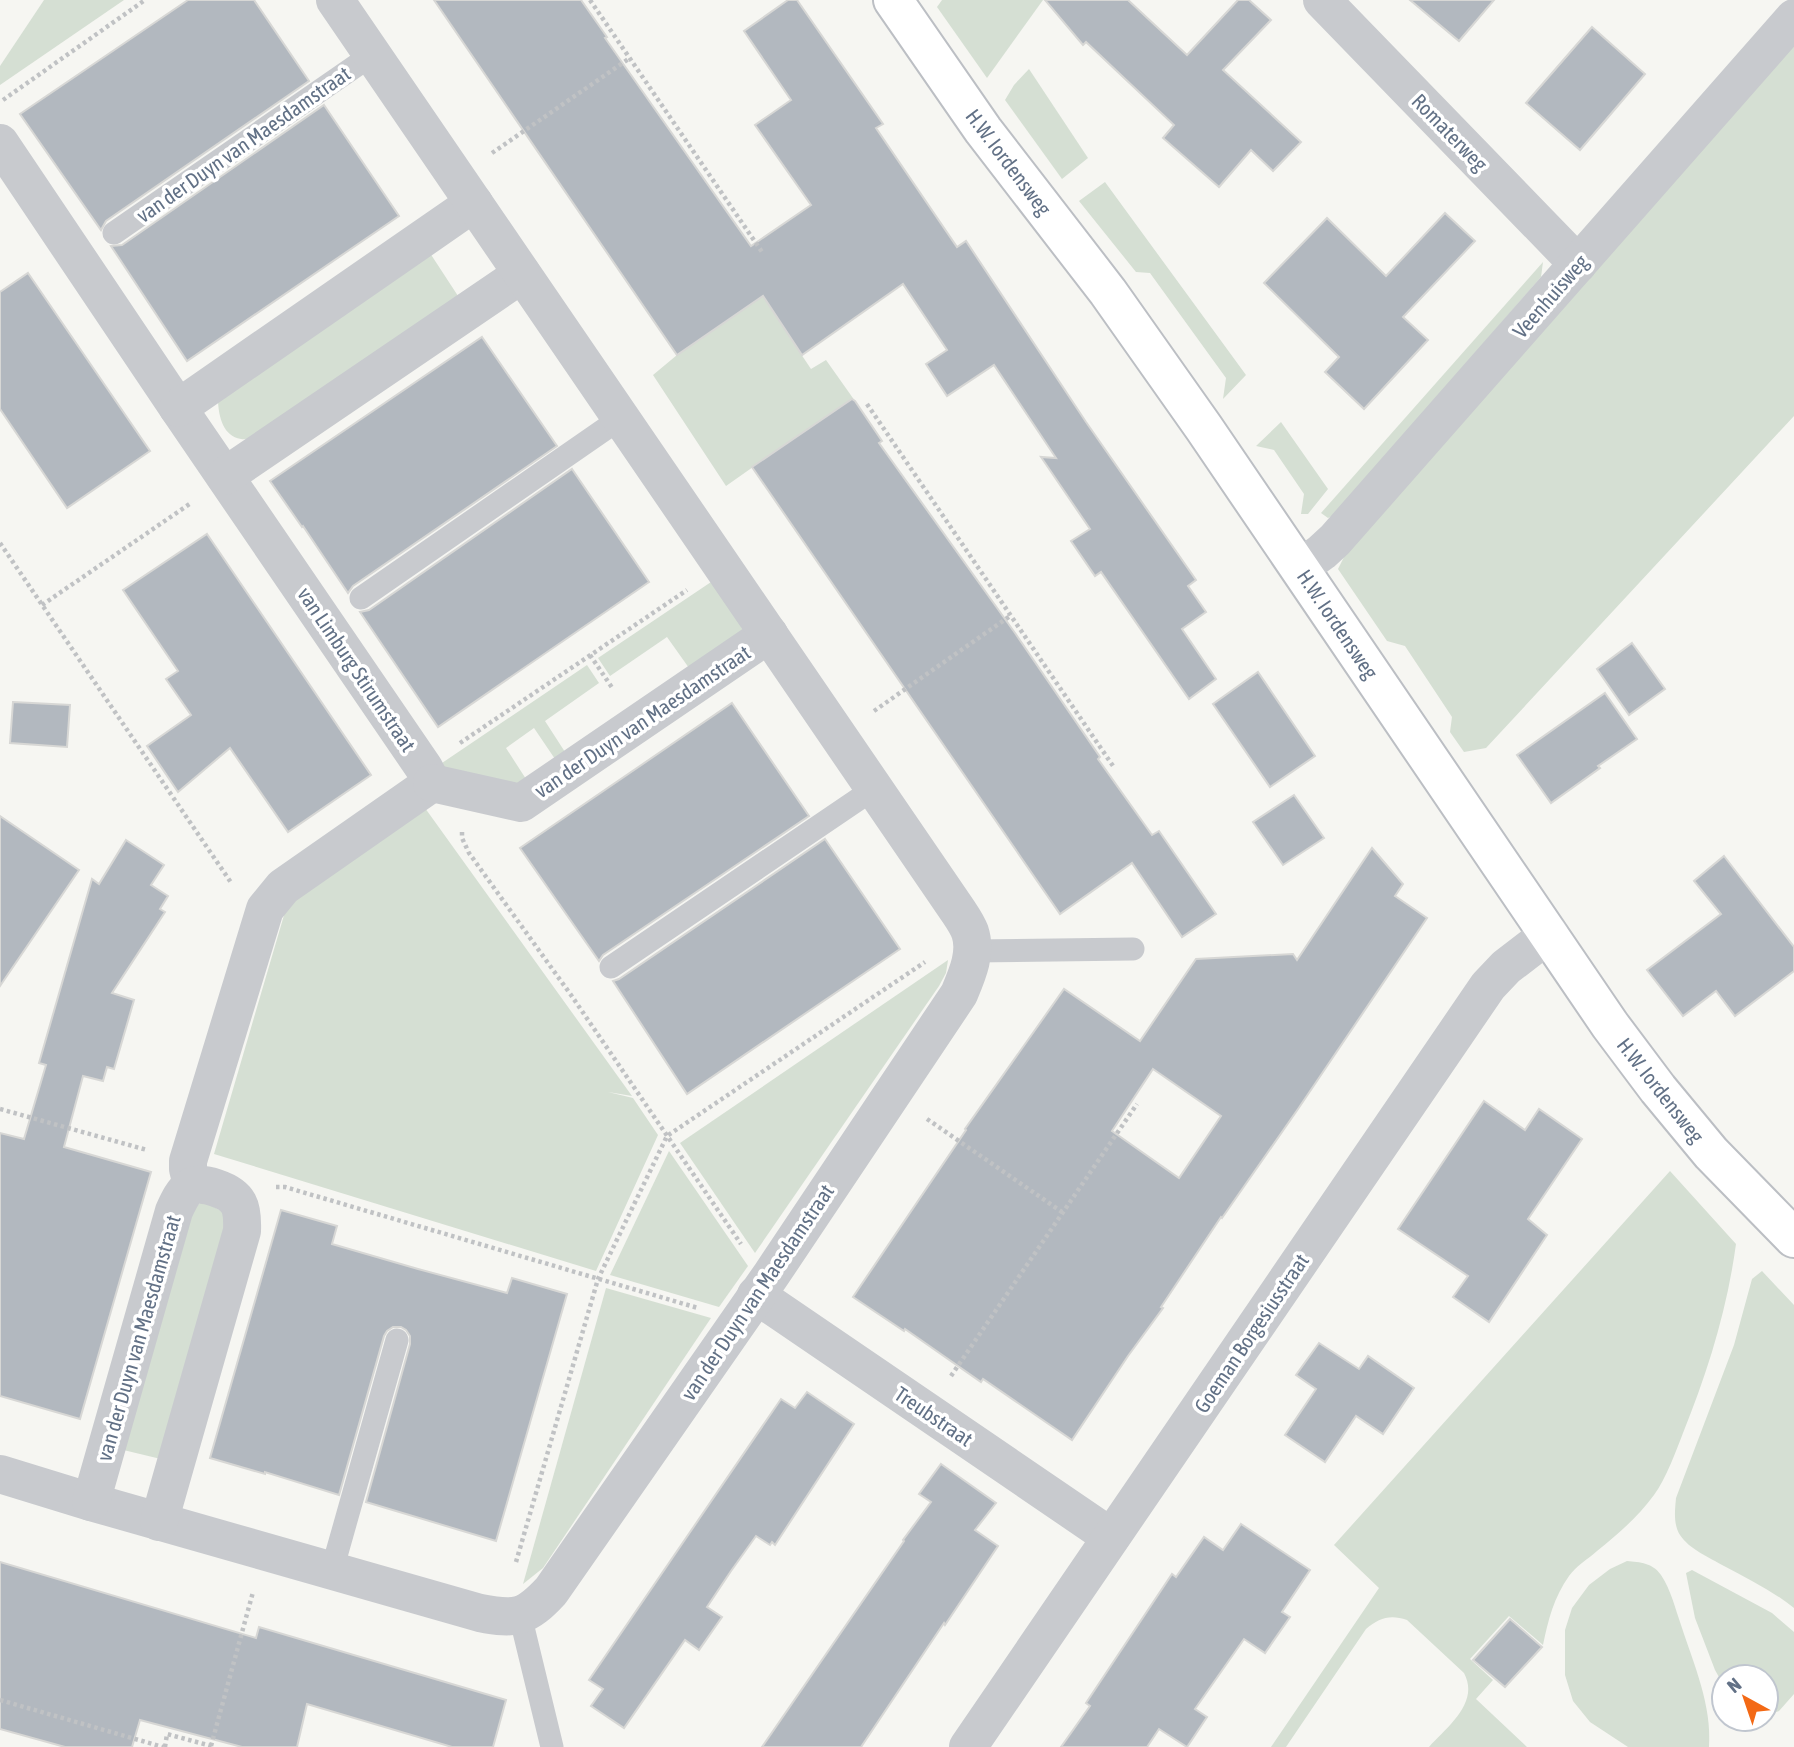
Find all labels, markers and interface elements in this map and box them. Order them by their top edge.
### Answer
street label: van der Duyn van Maesdamstraat [132,61,354,227]
street label: Romaterweg [1407,89,1493,175]
street label: H.W. Iordensweg [961,104,1057,220]
street label: Veenhuisweg [1507,250,1593,342]
street label: H.W. Iordensweg [1293,565,1383,683]
street label: van Limburg Stirumstraat [293,582,421,756]
street label: van der Duyn van Maesdamstraat [530,640,754,802]
street label: H.W. Iordensweg [1613,1033,1709,1147]
street label: van der Duyn van Maesdamstraat [676,1180,838,1404]
street label: van der Duyn van Maesdamstraat [91,1212,185,1464]
street label: Goeman Borgesiusstraat [1189,1249,1313,1417]
street label: Treubstraat [891,1381,977,1451]
north arrow [1710,1663,1780,1733]
text: N [1723,1673,1745,1697]

